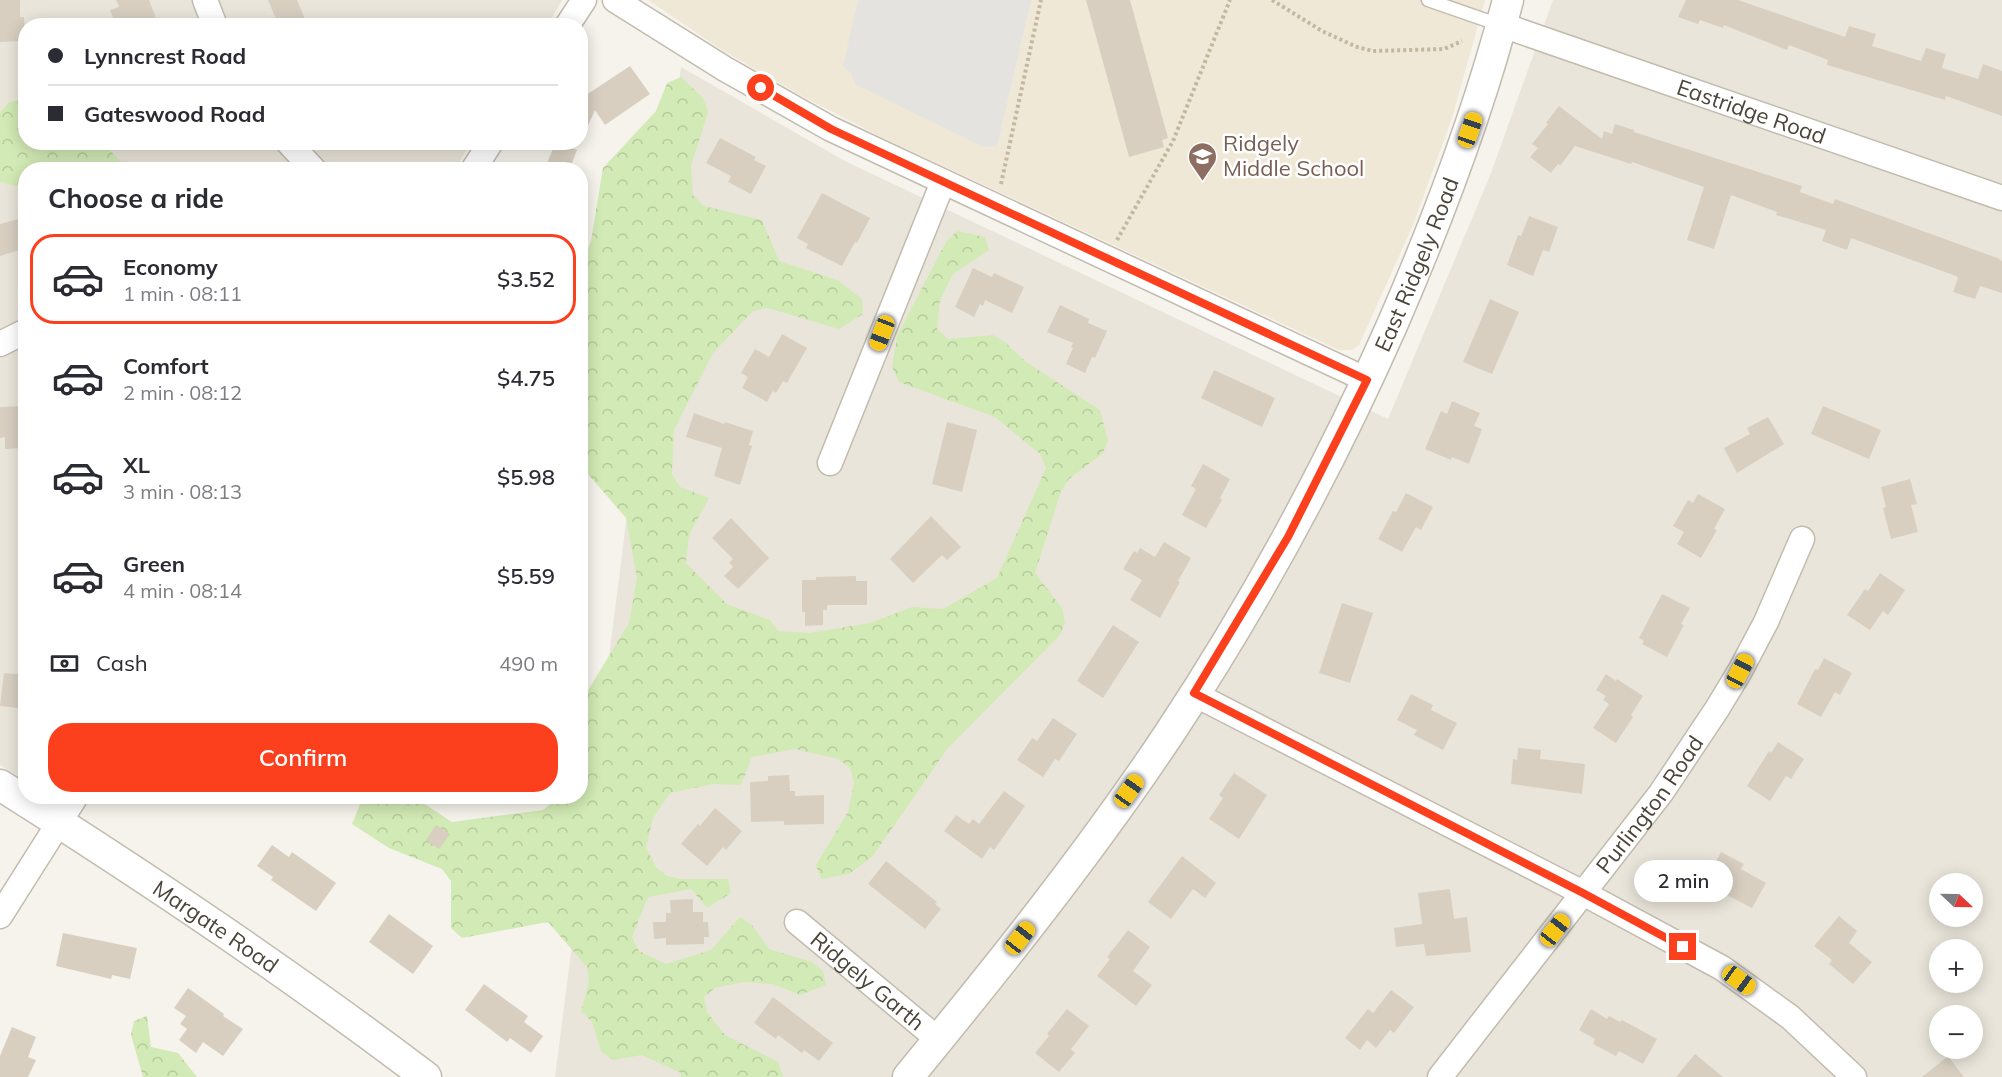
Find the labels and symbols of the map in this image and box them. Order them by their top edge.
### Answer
street label: Eastridge Road [1673,73,1830,150]
route start [747,74,774,101]
car [1456,110,1484,150]
place label: Ridgely Middle School [1223,129,1364,182]
school or university icon: Ridgely Middle School [1186,140,1218,182]
street label: East Ridgely Road [1368,173,1465,356]
car [867,313,897,353]
car [1724,651,1756,691]
street label: Purlington Road [1590,730,1709,879]
car [1111,771,1147,811]
callout: 2 min [1634,860,1732,902]
north arrow [1929,873,1983,927]
street label: Margate Road [148,874,284,979]
car [1537,910,1573,950]
car [1002,918,1038,958]
street label: Ridgely Garth [805,925,931,1036]
route end [1669,933,1696,960]
car [1719,962,1759,998]

